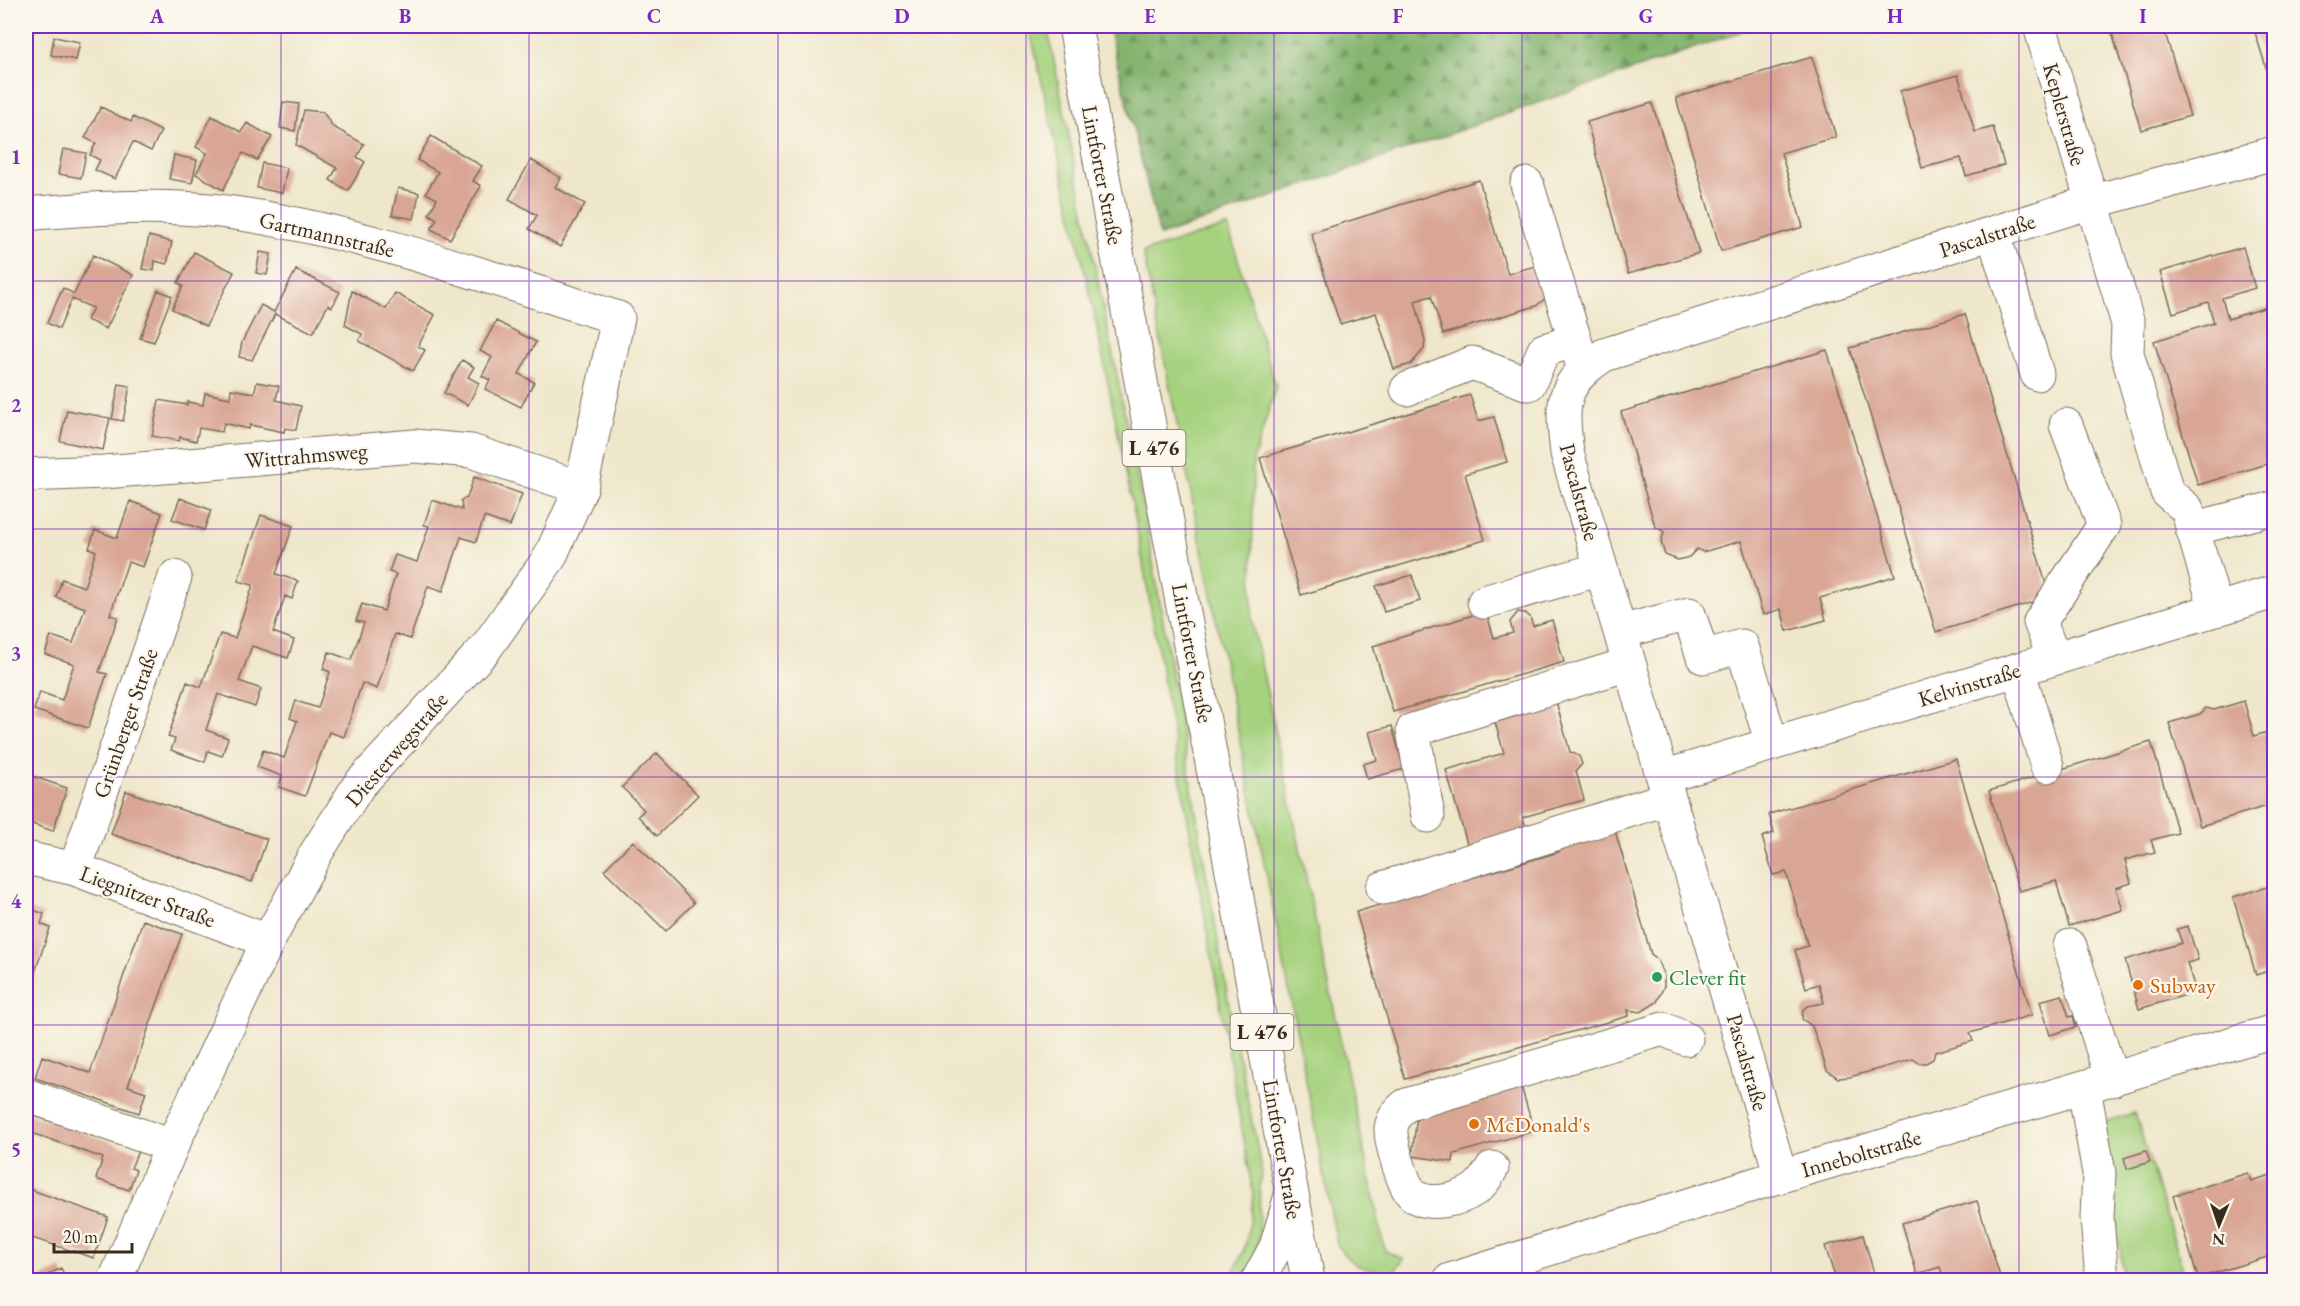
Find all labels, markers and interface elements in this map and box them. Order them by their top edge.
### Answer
text: A [149,3,165,29]
text: B [399,3,411,29]
text: C [647,3,661,29]
text: D [894,3,910,29]
text: E [1144,3,1156,29]
text: F [1393,3,1404,29]
text: G [1639,3,1653,29]
text: H [1887,3,1903,29]
text: I [2139,3,2147,29]
street label: Keplerstraße [2036,59,2093,169]
street label: Lintforter Straße [1075,103,1130,248]
text: 1 [11,144,21,170]
street label: Gartmannstraße [256,205,398,264]
street label: Pascalstraße [1935,206,2039,265]
text: 2 [11,392,22,418]
road number: L 476 [1122,430,1186,466]
street label: Wittrahmsweg [243,436,369,475]
street label: Pascalstraße [1553,440,1606,544]
street label: Lintforter Straße [1165,581,1220,726]
text: 3 [11,640,21,666]
street label: Grünberger Straße [86,644,165,802]
street label: Kelvinstraße [1915,655,2024,714]
street label: Diesterwegstraße [339,686,454,813]
street label: Liegnitzer Straße [76,859,220,934]
text: 4 [11,888,22,914]
place label: Clever fit [1669,963,1746,992]
marker: Clever fit [1650,970,1664,984]
place label: Subway [2150,971,2216,1000]
marker: Subway [2131,978,2145,992]
street label: Pascalstraße [1720,1010,1775,1114]
road number: L 476 [1230,1014,1294,1050]
street label: Lintforter Straße [1256,1077,1309,1222]
place label: McDonald's [1486,1110,1590,1139]
marker: McDonald's [1467,1117,1481,1131]
street label: Inneboltstraße [1798,1122,1925,1184]
text: 5 [11,1136,21,1162]
north arrow [2189,1195,2249,1255]
scale bar [54,1216,132,1254]
text: 20 m [63,1225,98,1248]
text: N [2212,1229,2225,1250]

